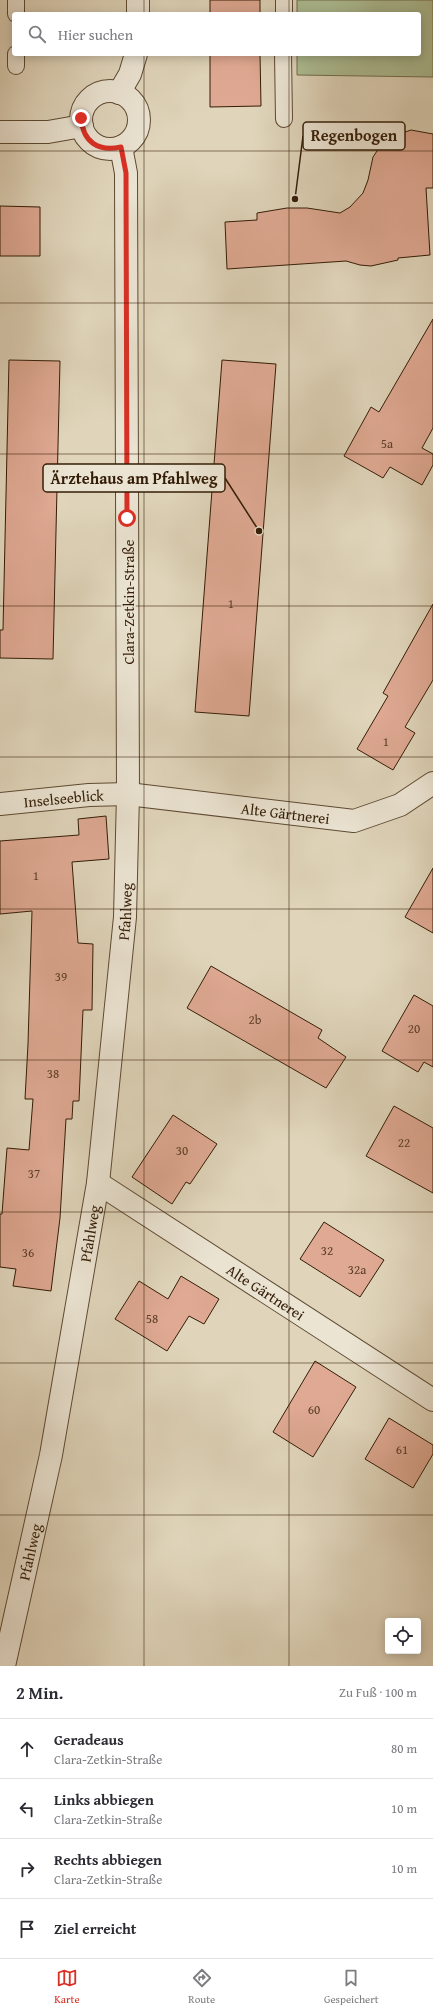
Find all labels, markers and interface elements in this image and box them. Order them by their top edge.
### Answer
search box [12,12,421,56]
icon: search [26,23,48,45]
text: Hier suchen [58,24,133,45]
route end [72,109,90,127]
callout: Regenbogen [303,122,405,150]
text: Regenbogen [311,123,398,147]
house number: 5a [381,434,394,453]
callout: Ärztehaus am Pfahlweg [43,464,225,492]
text: Ärztehaus am Pfahlweg [51,466,218,490]
route start [118,509,136,527]
street label: Clara-Zetkin-Straße [118,540,139,665]
house number: 1 [228,594,234,613]
house number: 1 [383,732,389,751]
street label: Inselseeblick [23,784,104,812]
street label: Alte Gärtnerei [240,797,331,829]
house number: 1 [33,866,39,885]
street label: Pfahlweg [112,882,136,941]
house number: 39 [55,967,67,986]
house number: 2b [249,1010,262,1029]
house number: 20 [408,1019,420,1038]
house number: 38 [47,1064,59,1083]
house number: 22 [398,1133,410,1152]
house number: 30 [176,1141,188,1160]
house number: 37 [28,1164,40,1183]
street label: Pfahlweg [74,1203,105,1264]
house number: 32 [321,1241,333,1260]
house number: 36 [22,1243,34,1262]
street label: Alte Gärtnerei [223,1259,309,1325]
house number: 32a [348,1260,367,1279]
house number: 58 [146,1309,158,1328]
house number: 60 [308,1400,320,1419]
house number: 61 [396,1440,408,1459]
street label: Pfahlweg [13,1521,46,1582]
map controls [385,1618,421,1654]
button: locate [385,1618,421,1654]
text: 2 Min. [16,1680,63,1705]
text: Zu Fuß · 100 m [339,1683,417,1702]
text: Geradeaus [54,1729,124,1750]
icon: ahead [16,1738,38,1760]
text: 80 m [391,1739,417,1758]
text: Clara-Zetkin-Straße [54,1750,162,1769]
text: Links abbiegen [54,1789,154,1810]
icon: left [16,1798,38,1820]
text: 10 m [391,1799,417,1818]
text: Clara-Zetkin-Straße [54,1810,162,1829]
text: Rechts abbiegen [54,1849,162,1870]
icon: right [16,1858,38,1880]
text: 10 m [391,1859,417,1878]
text: Clara-Zetkin-Straße [54,1870,162,1889]
icon: arrive [16,1918,38,1940]
text: Ziel erreicht [54,1918,136,1939]
tab: Karte [54,1967,80,2007]
tab: Route [188,1967,215,2007]
tab: Gespeichert [324,1967,379,2007]

